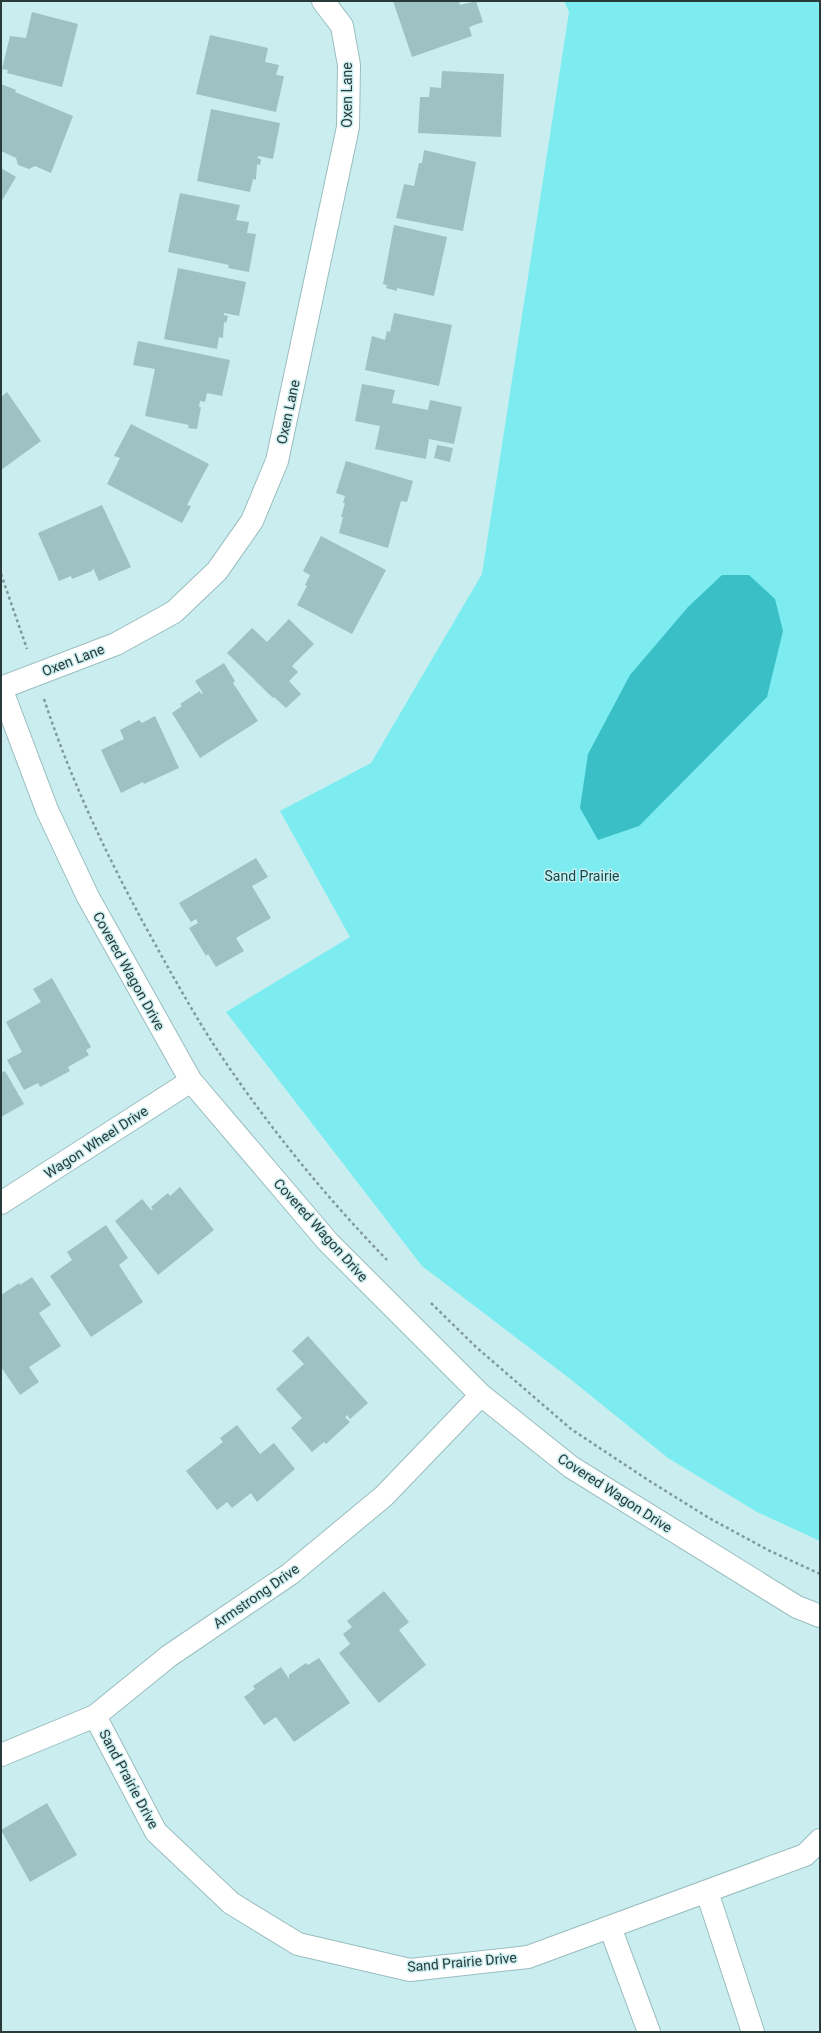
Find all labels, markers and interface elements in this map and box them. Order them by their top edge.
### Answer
street label: Oxen Lane [339,62,355,128]
street label: Oxen Lane [273,378,303,446]
street label: Oxen Lane [40,641,106,679]
park label: Sand Prairie [545,868,619,884]
street label: Covered Wagon Drive [90,909,168,1033]
street label: Wagon Wheel Drive [41,1103,151,1181]
street label: Covered Wagon Drive [271,1175,371,1285]
street label: Covered Wagon Drive [555,1450,675,1536]
street label: Armstrong Drive [210,1560,302,1632]
street label: Sand Prairie Drive [96,1727,162,1831]
street label: Sand Prairie Drive [407,1949,517,1975]

